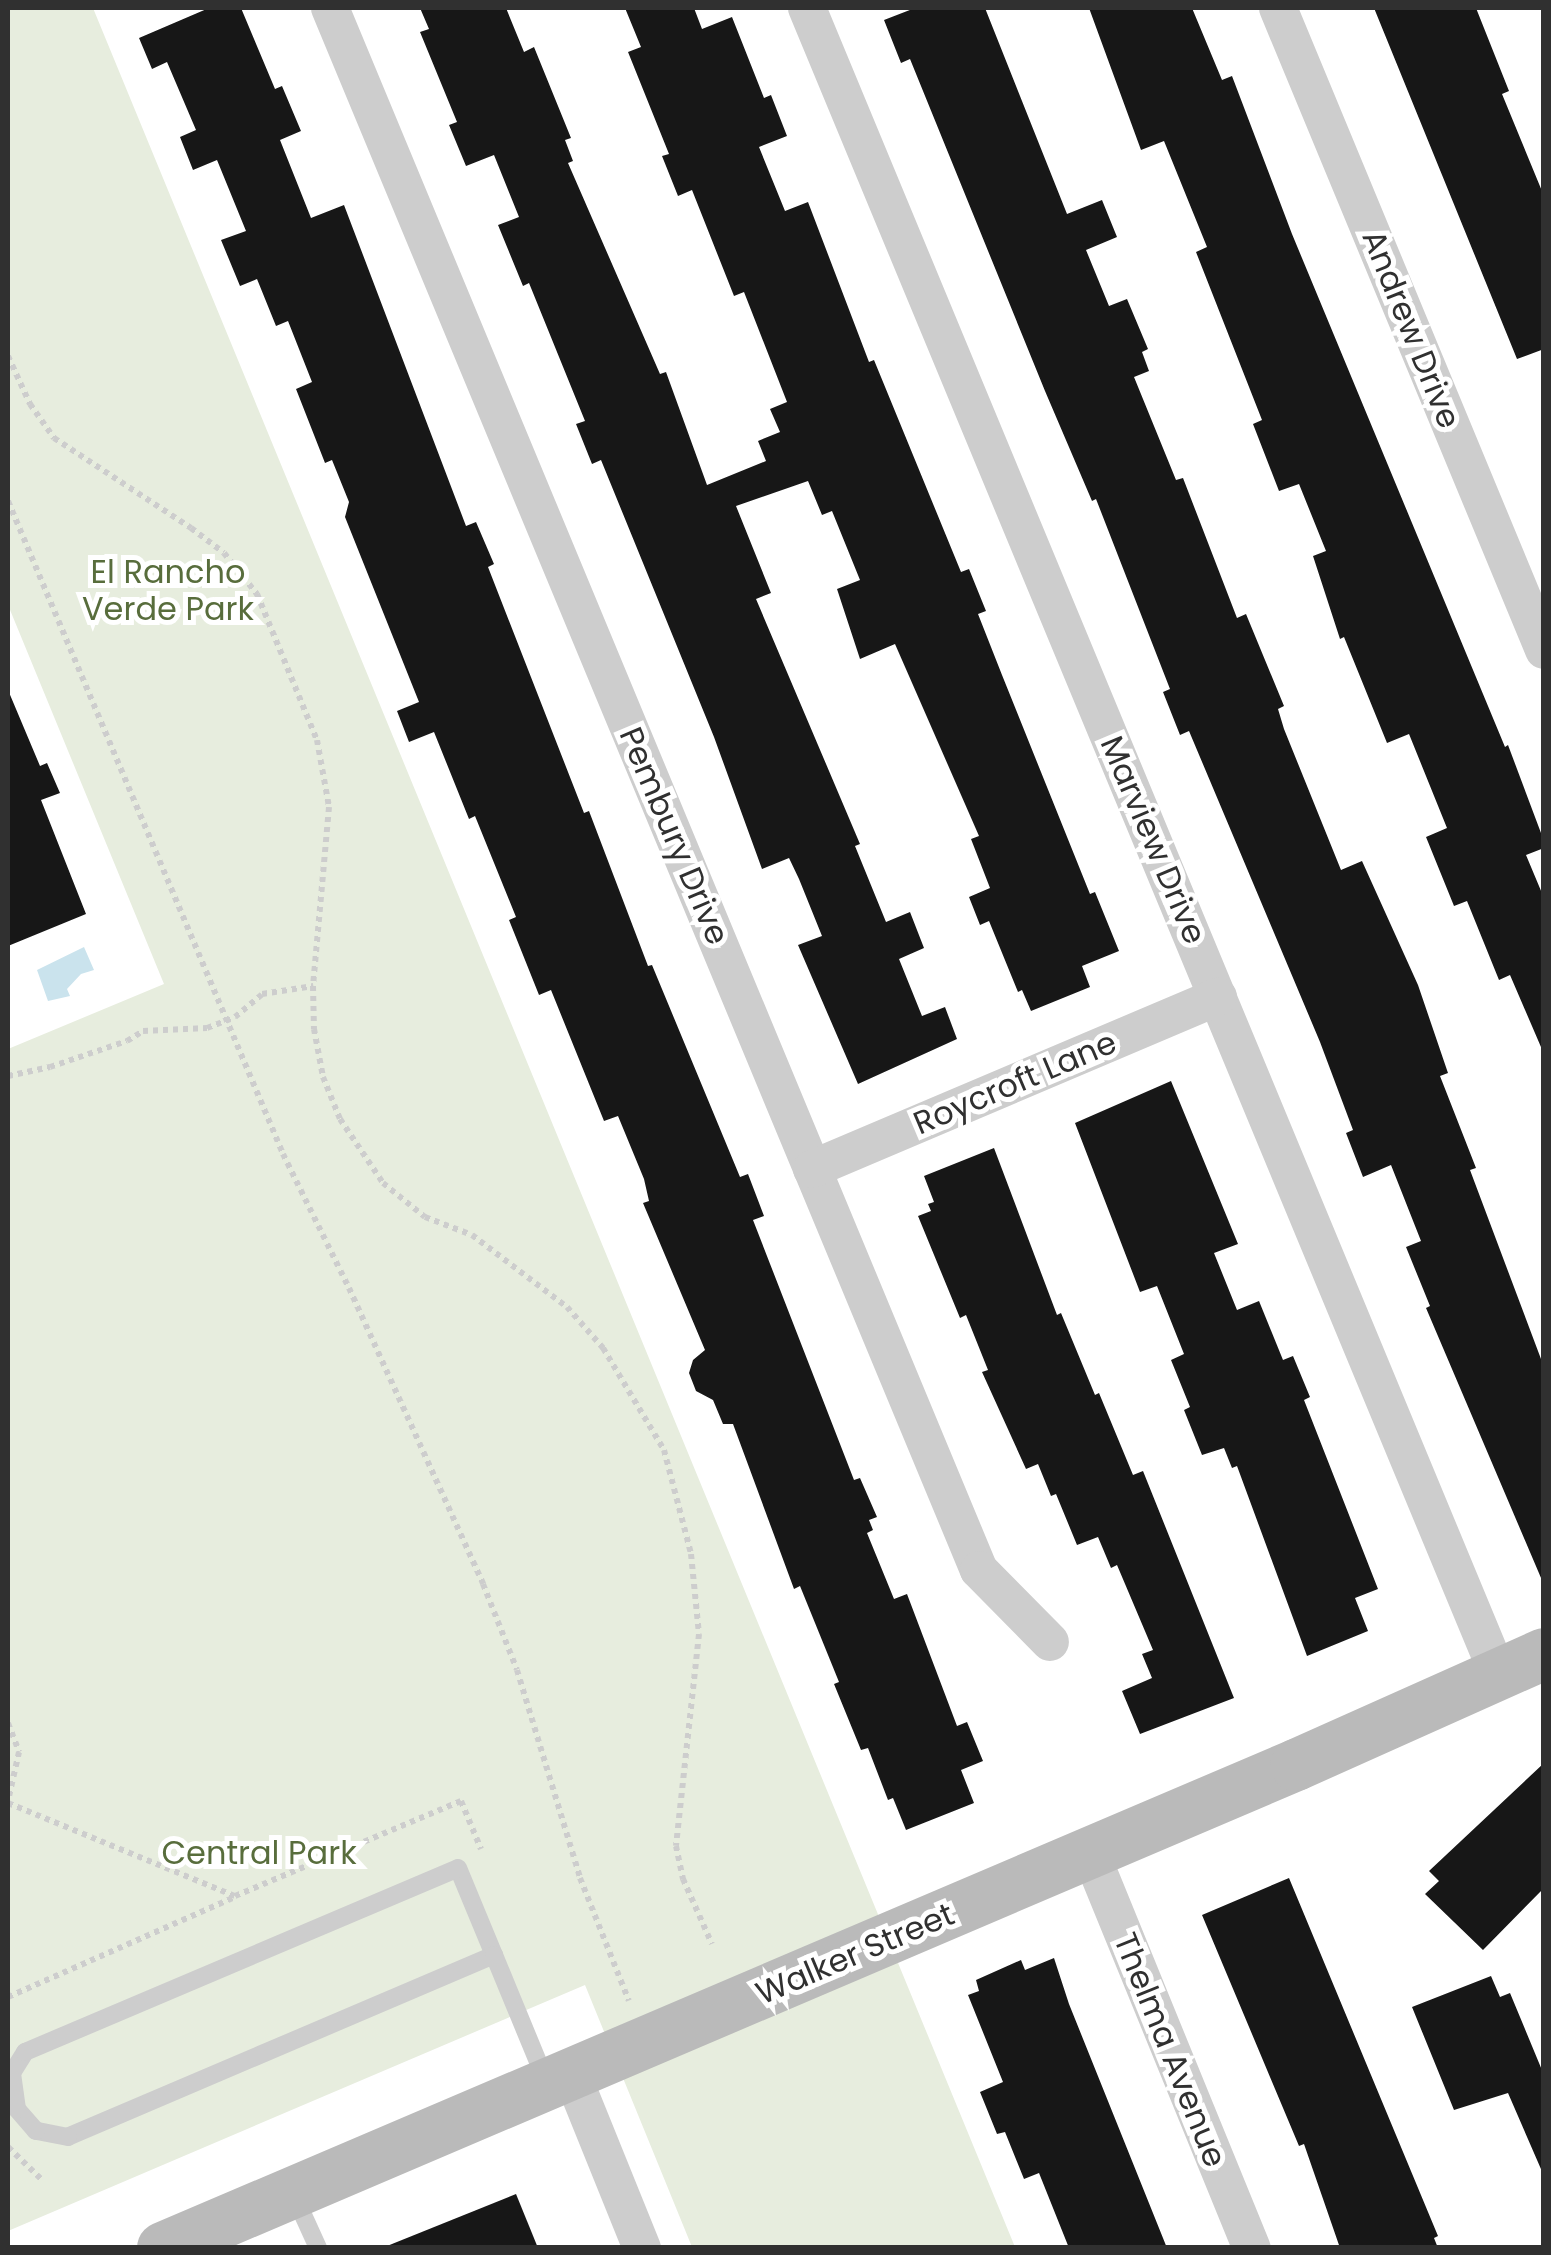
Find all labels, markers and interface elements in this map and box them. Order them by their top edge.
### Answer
street label: Andrew Drive [1354,224,1468,434]
park label: El Rancho Verde Park [82,554,254,629]
street label: Pembury Drive [611,722,737,950]
street label: Marview Drive [1092,730,1214,950]
street label: Roycroft Lane [908,1023,1122,1143]
park label: Central Park [161,1834,357,1872]
street label: Walker Street [750,1895,960,2013]
street label: Thelma Avenue [1106,1927,1234,2173]

